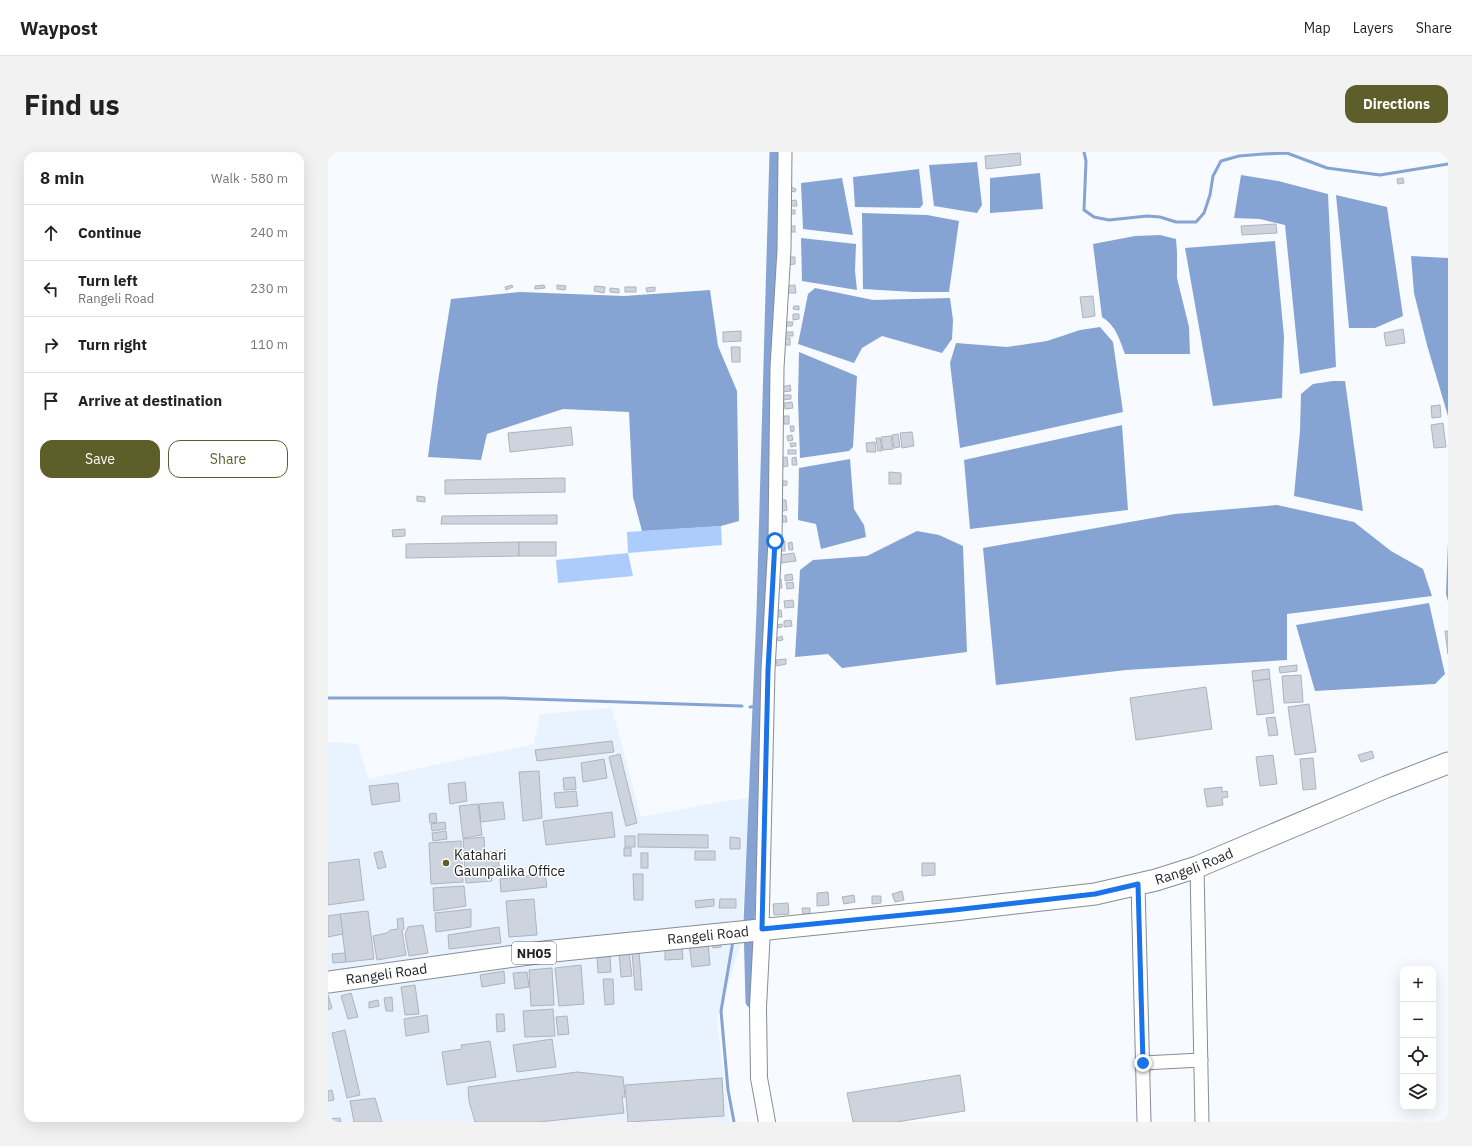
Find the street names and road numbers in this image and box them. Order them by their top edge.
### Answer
street label: Rangeli Road [1153,844,1236,889]
street label: Rangeli Road [666,922,750,948]
road number: NH05 [512,942,556,964]
street label: Rangeli Road [345,959,428,988]

